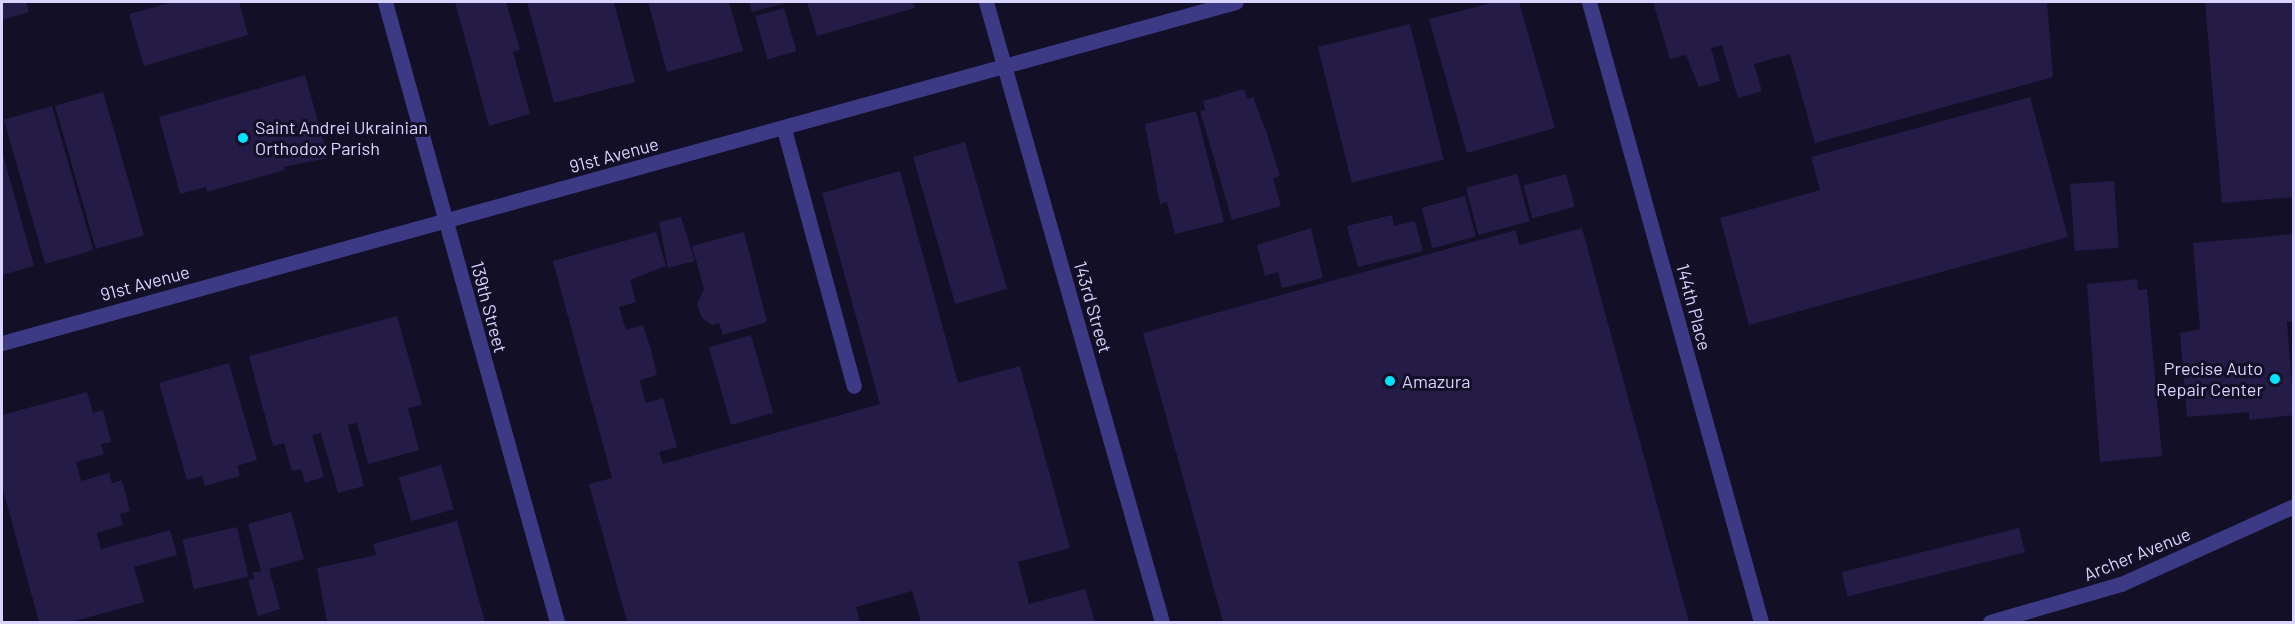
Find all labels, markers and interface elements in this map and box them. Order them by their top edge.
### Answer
place label: Saint Andrei Ukrainian Orthodox Parish [255,117,428,160]
marker: Saint Andrei Ukrainian Orthodox Parish [236,131,250,145]
street label: 91st Avenue [567,133,661,177]
street label: 139th Street [466,259,512,355]
street label: 143rd Street [1070,259,1116,355]
street label: 91st Avenue [98,261,192,305]
street label: 144th Place [1672,261,1716,353]
place label: Precise Auto Repair Center [2156,358,2263,400]
place label: Amazura [1402,370,1470,392]
marker: Precise Auto Repair Center [2268,372,2282,386]
marker: Amazura [1383,374,1397,388]
street label: Archer Avenue [2080,523,2194,585]

